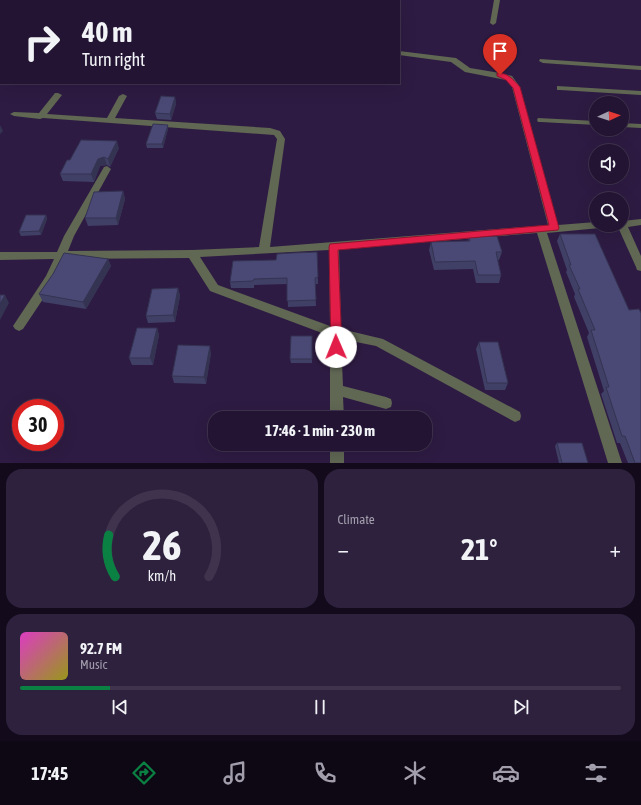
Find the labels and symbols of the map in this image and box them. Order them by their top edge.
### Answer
pin [483,34,517,75]
north arrow [589,96,629,136]
position arrow [315,326,357,368]
speed limit sign: 30 [12,399,64,451]

